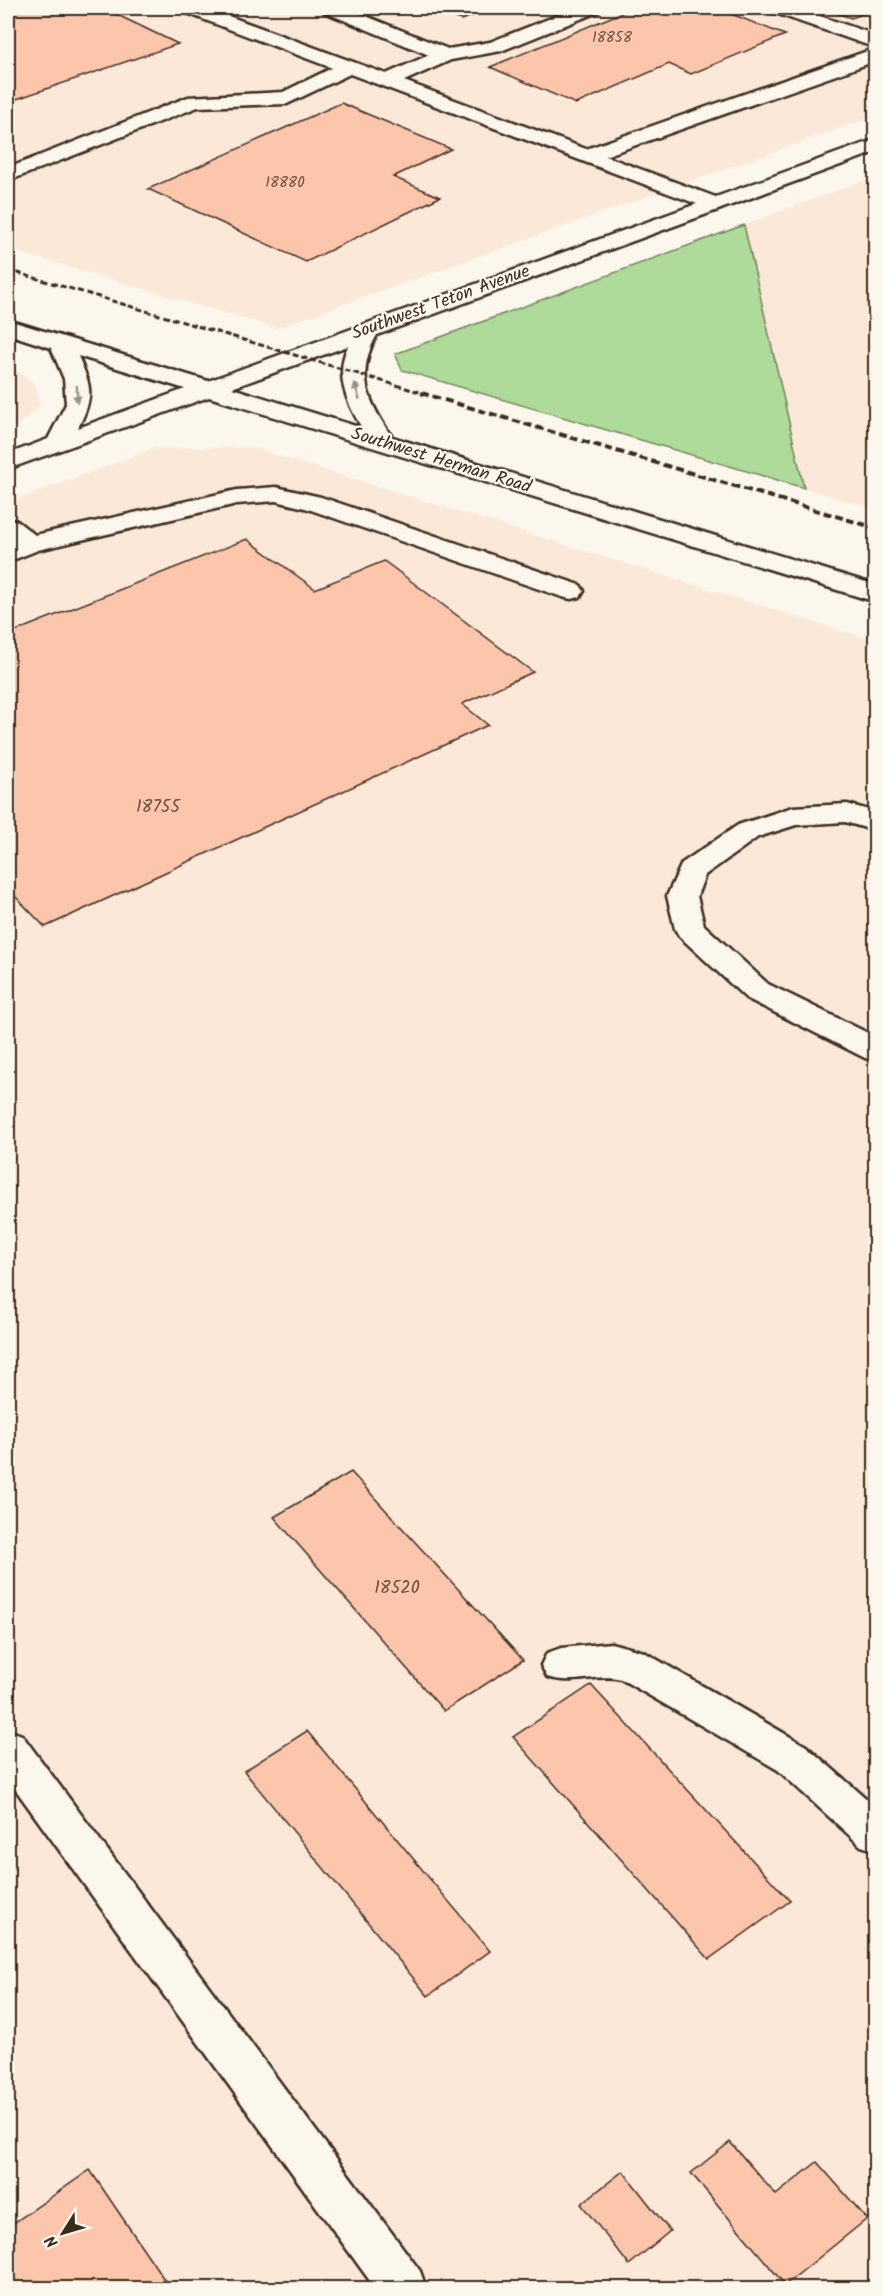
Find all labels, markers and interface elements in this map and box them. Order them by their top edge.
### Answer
house number: 18858 [592,26,633,50]
house number: 18880 [265,171,305,195]
street label: Southwest Teton Avenue [348,257,534,349]
one-way arrow [352,382,361,400]
one-way arrow [72,385,82,404]
street label: Southwest Herman Road [347,420,536,502]
house number: 18755 [136,793,181,822]
house number: 18520 [374,1574,420,1603]
north arrow [33,2203,93,2263]
text: N [39,2230,65,2253]

